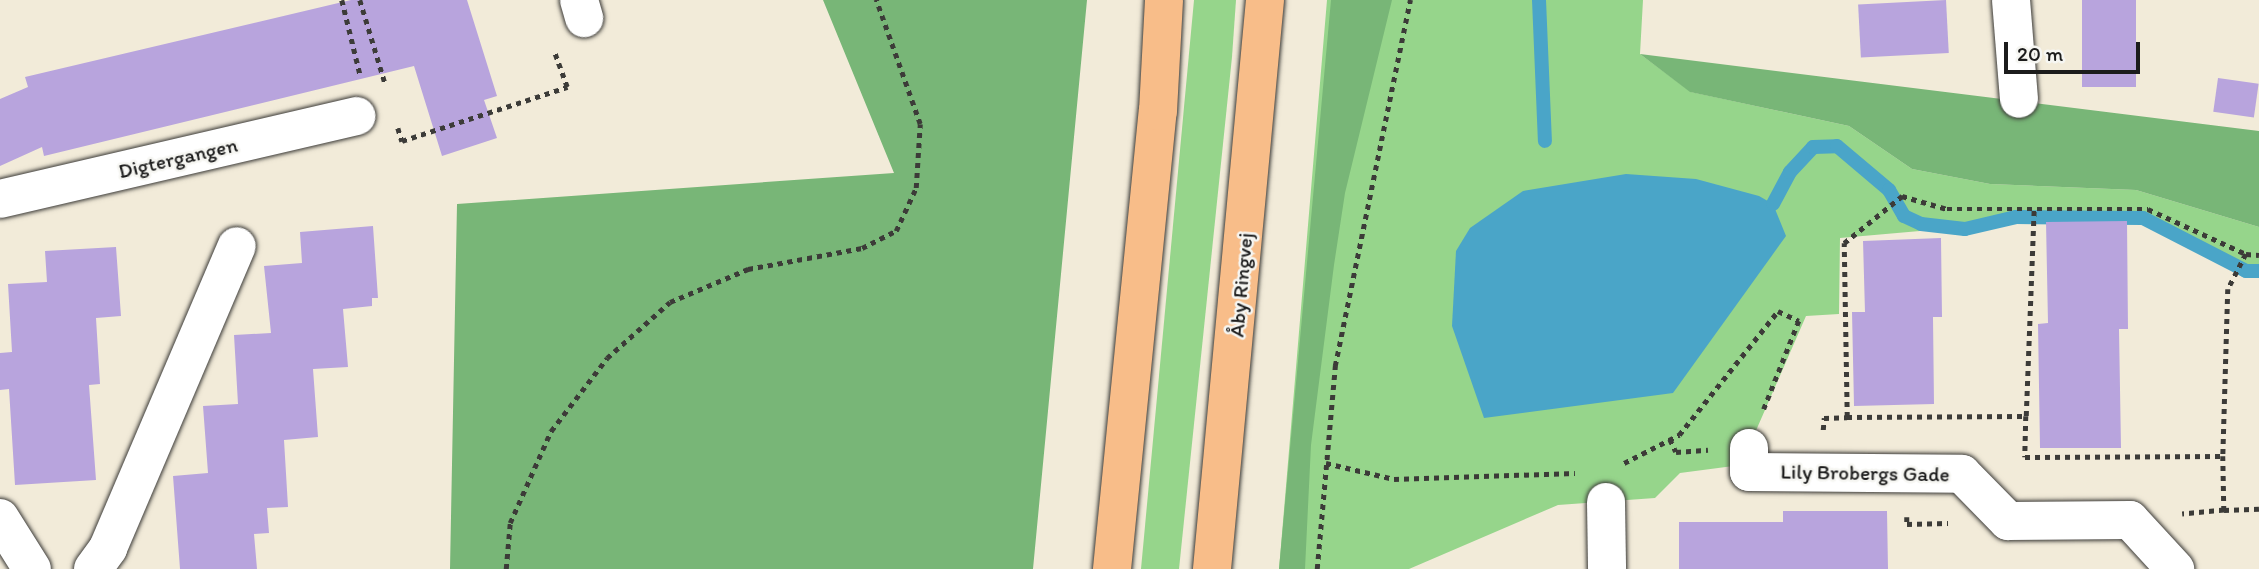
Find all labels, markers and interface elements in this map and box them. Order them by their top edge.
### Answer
scale bar [2007,28,2144,72]
text: 20 m [2017,41,2063,66]
street label: Digtergangen [116,132,240,184]
street label: Åby Ringvej [1224,232,1258,338]
street label: Lily Brobergs Gade [1780,459,1950,487]

